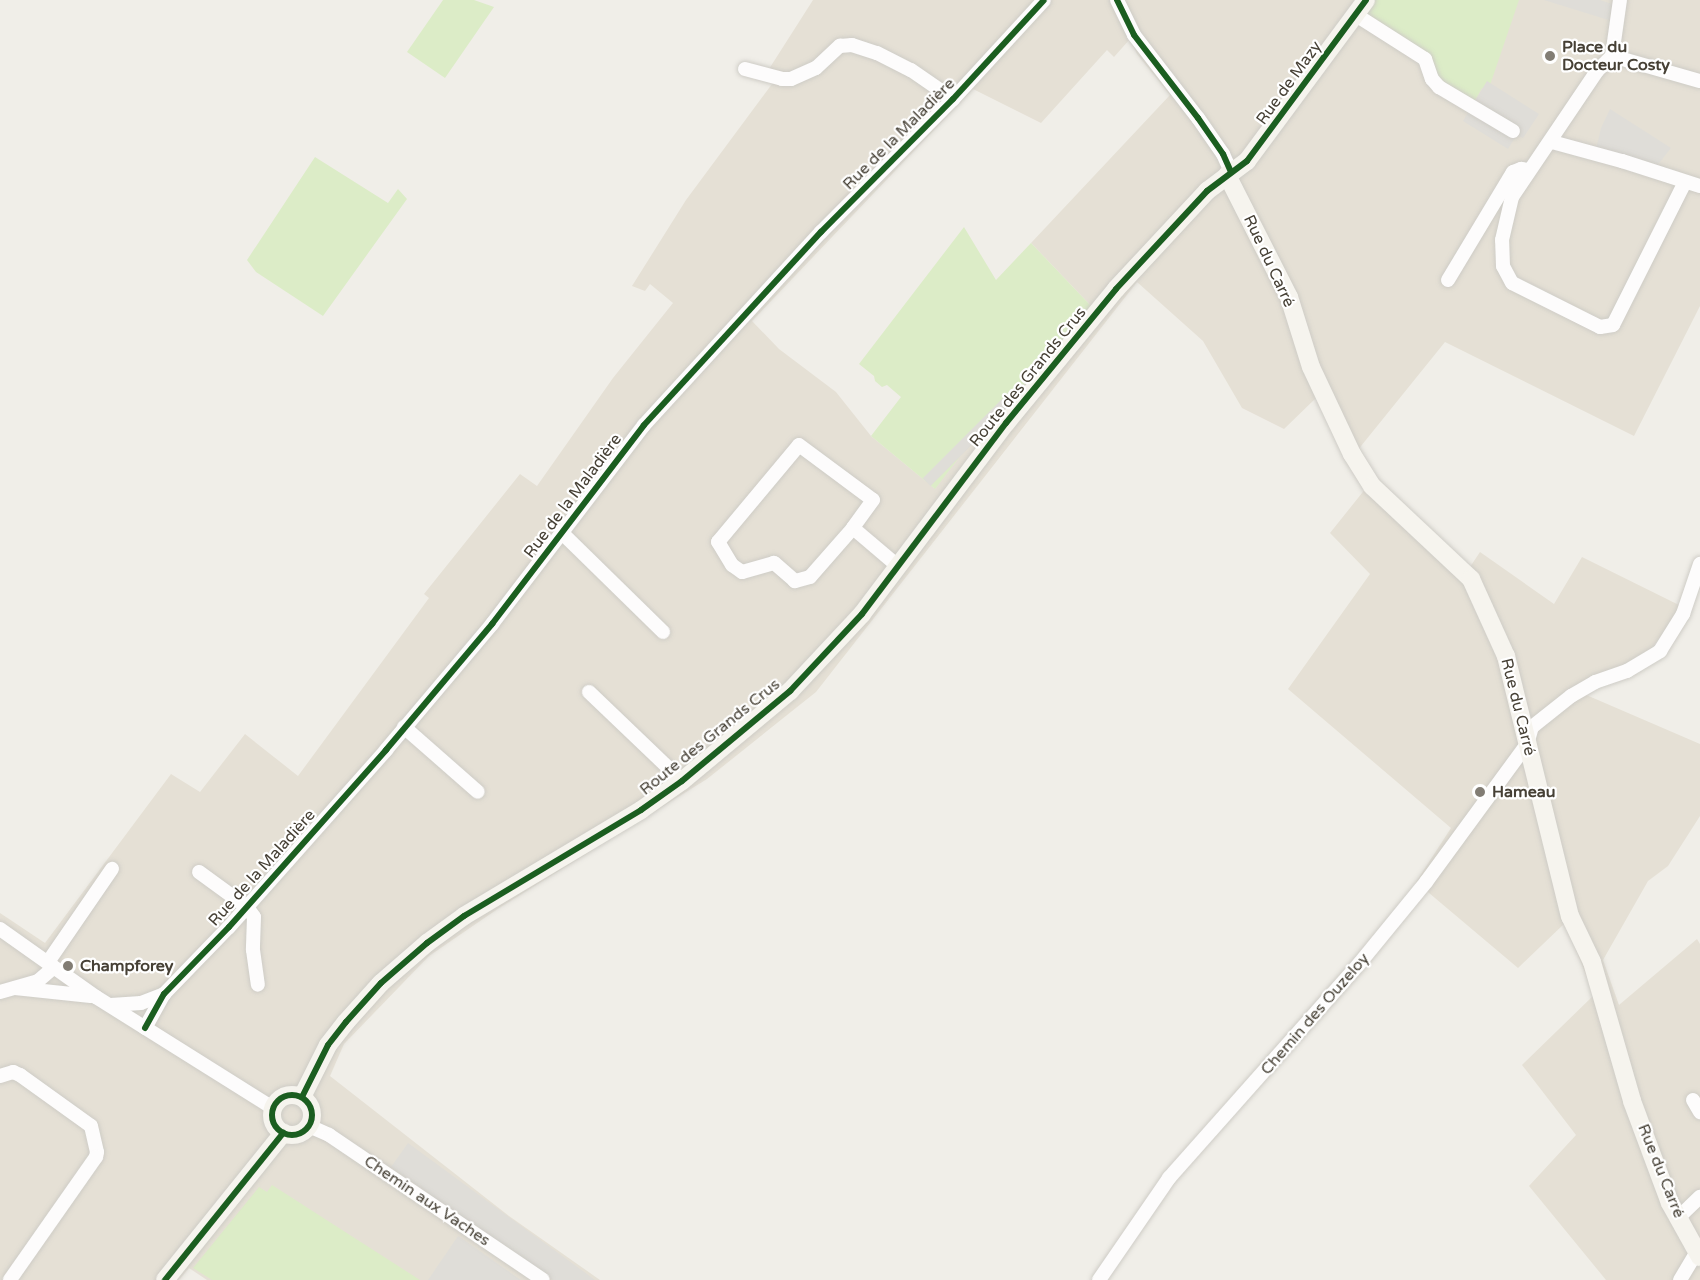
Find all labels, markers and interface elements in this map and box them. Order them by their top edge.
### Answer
street label: Rue de Mazy [1252,37,1326,129]
place label: Place du Docteur Costy [1562,37,1670,75]
marker: Place du Docteur Costy [1543,49,1557,63]
street label: Rue de la Maladière [839,74,959,194]
street label: Rue du Carré [1239,212,1299,310]
street label: Route des Grands Crus [966,303,1090,451]
street label: Rue de la Maladière [520,430,626,562]
street label: Rue du Carré [1497,656,1539,758]
street label: Route des Grands Crus [636,675,784,799]
place label: Hameau [1492,782,1555,802]
marker: Hameau [1473,785,1487,799]
street label: Rue de la Maladière [205,806,319,930]
street label: Chemin des Ouzeloy [1257,949,1373,1079]
place label: Champforey [80,956,173,976]
marker: Champforey [61,959,75,973]
street label: Rue du Carré [1633,1121,1689,1221]
street label: Chemin aux Vaches [360,1152,494,1250]

